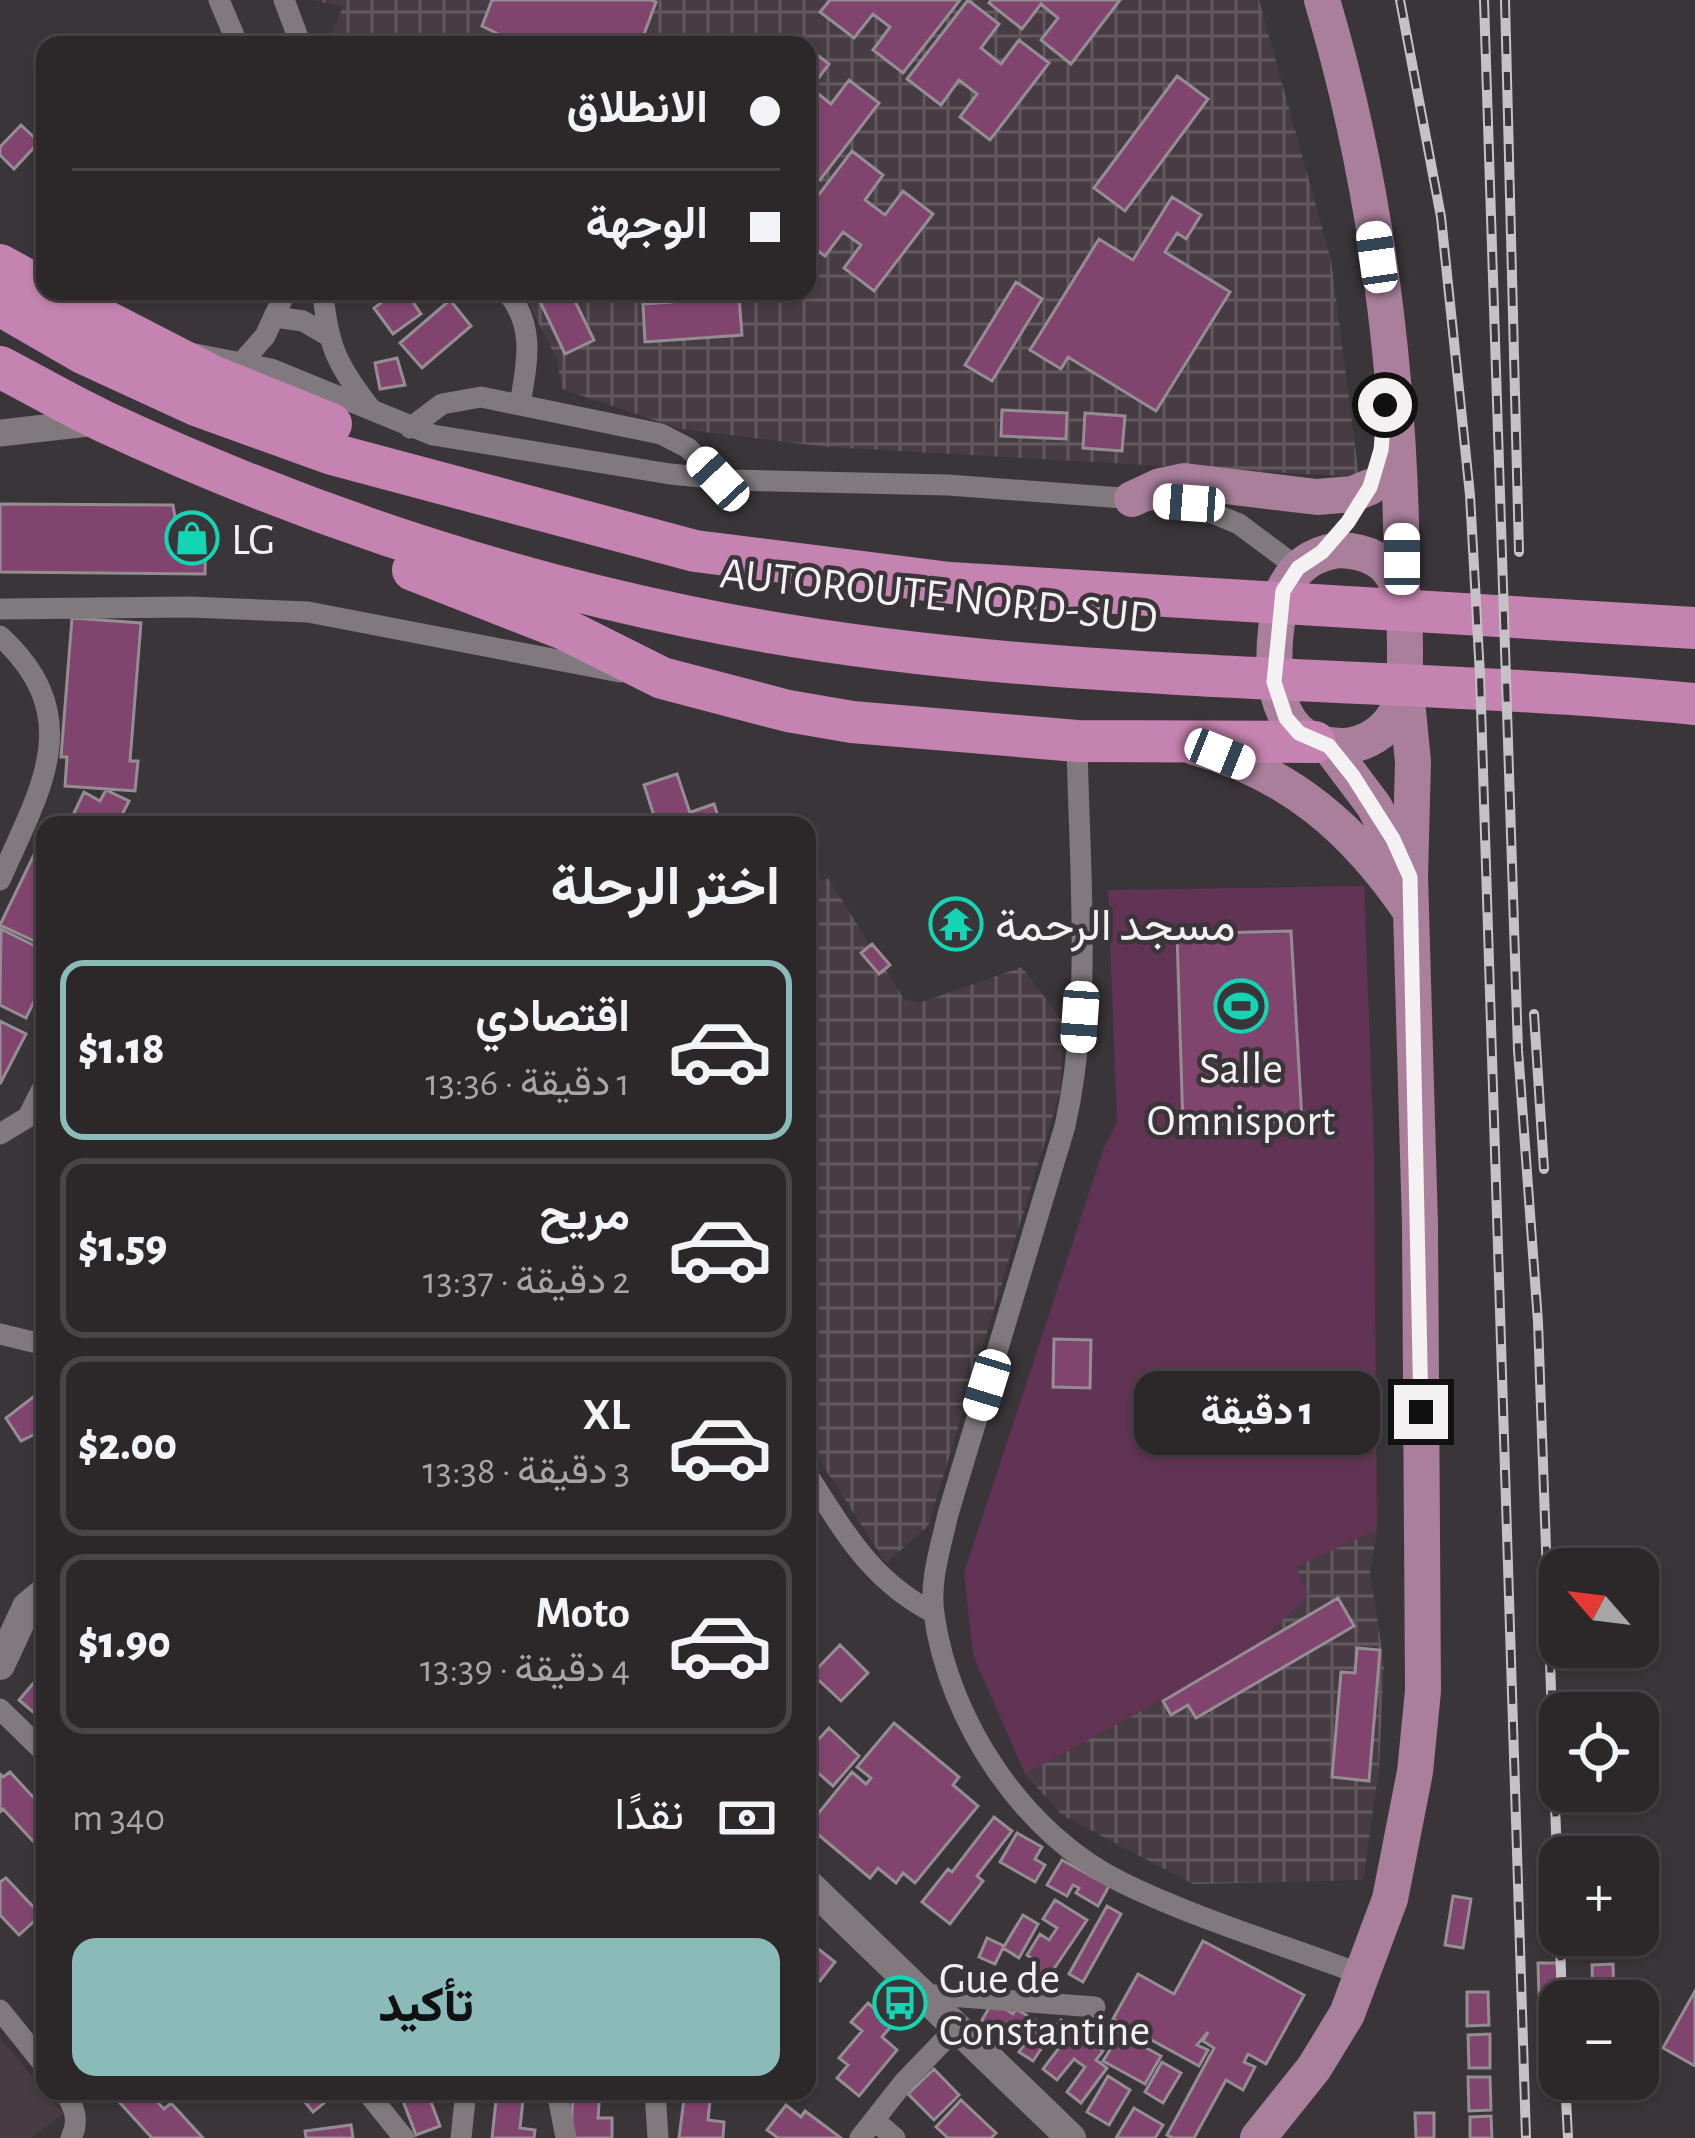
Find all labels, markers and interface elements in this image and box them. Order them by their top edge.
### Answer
text: الانطلاق [567,86,708,131]
text: الوجهة [586,202,708,247]
car [1354,219,1400,295]
route start [1358,378,1412,432]
car [680,440,756,518]
car [1152,483,1226,523]
shop icon: LG [164,510,220,566]
place label: LG [231,518,275,563]
car [1384,523,1420,595]
street label: AUTOROUTE NORD-SUD [718,551,1160,642]
car [1180,724,1260,784]
text: اختر الرحلة [550,861,780,915]
temple icon: مسجد الرحمة [928,896,984,952]
place label: مسجد الرحمة [995,904,1236,952]
sports icon: Salle Omnisport [1213,978,1269,1034]
car [1060,980,1100,1054]
text: اقتصادي [475,995,630,1040]
icon: car [666,996,774,1104]
text: $1.18 [78,1027,165,1072]
place label: Salle Omnisport [1147,1047,1335,1144]
text: 1 دقيقة · 13:36 [425,1064,630,1103]
text: مريح [539,1193,630,1238]
icon: car [666,1194,774,1302]
text: $1.59 [78,1225,167,1270]
text: 2 دقيقة · 13:37 [423,1262,630,1301]
car [959,1345,1015,1425]
callout: 1 دقيقة [1133,1370,1379,1454]
route end [1394,1385,1448,1439]
icon: car [666,1392,774,1500]
text: XL [582,1393,630,1438]
text: 1 دقيقة [1201,1393,1313,1432]
text: $2.00 [78,1423,177,1468]
text: 3 دقيقة · 13:38 [422,1452,630,1491]
north arrow [1539,1548,1659,1668]
map controls [1539,1548,1659,2100]
icon: car [666,1590,774,1698]
text: Moto [535,1591,630,1636]
text: $1.90 [78,1621,171,1666]
text: 4 دقيقة · 13:39 [420,1650,630,1689]
button: locate [1539,1692,1659,1812]
icon: cash [714,1785,780,1851]
text: نقدًا [614,1793,684,1838]
text: 340 m [72,1799,165,1838]
button: + [1539,1836,1659,1956]
button: تأكيد [72,1938,780,2076]
place label: Gue de Constantine [939,1957,1150,2054]
bus stop icon: Gue de Constantine [872,1975,928,2031]
button: − [1539,1980,1659,2100]

